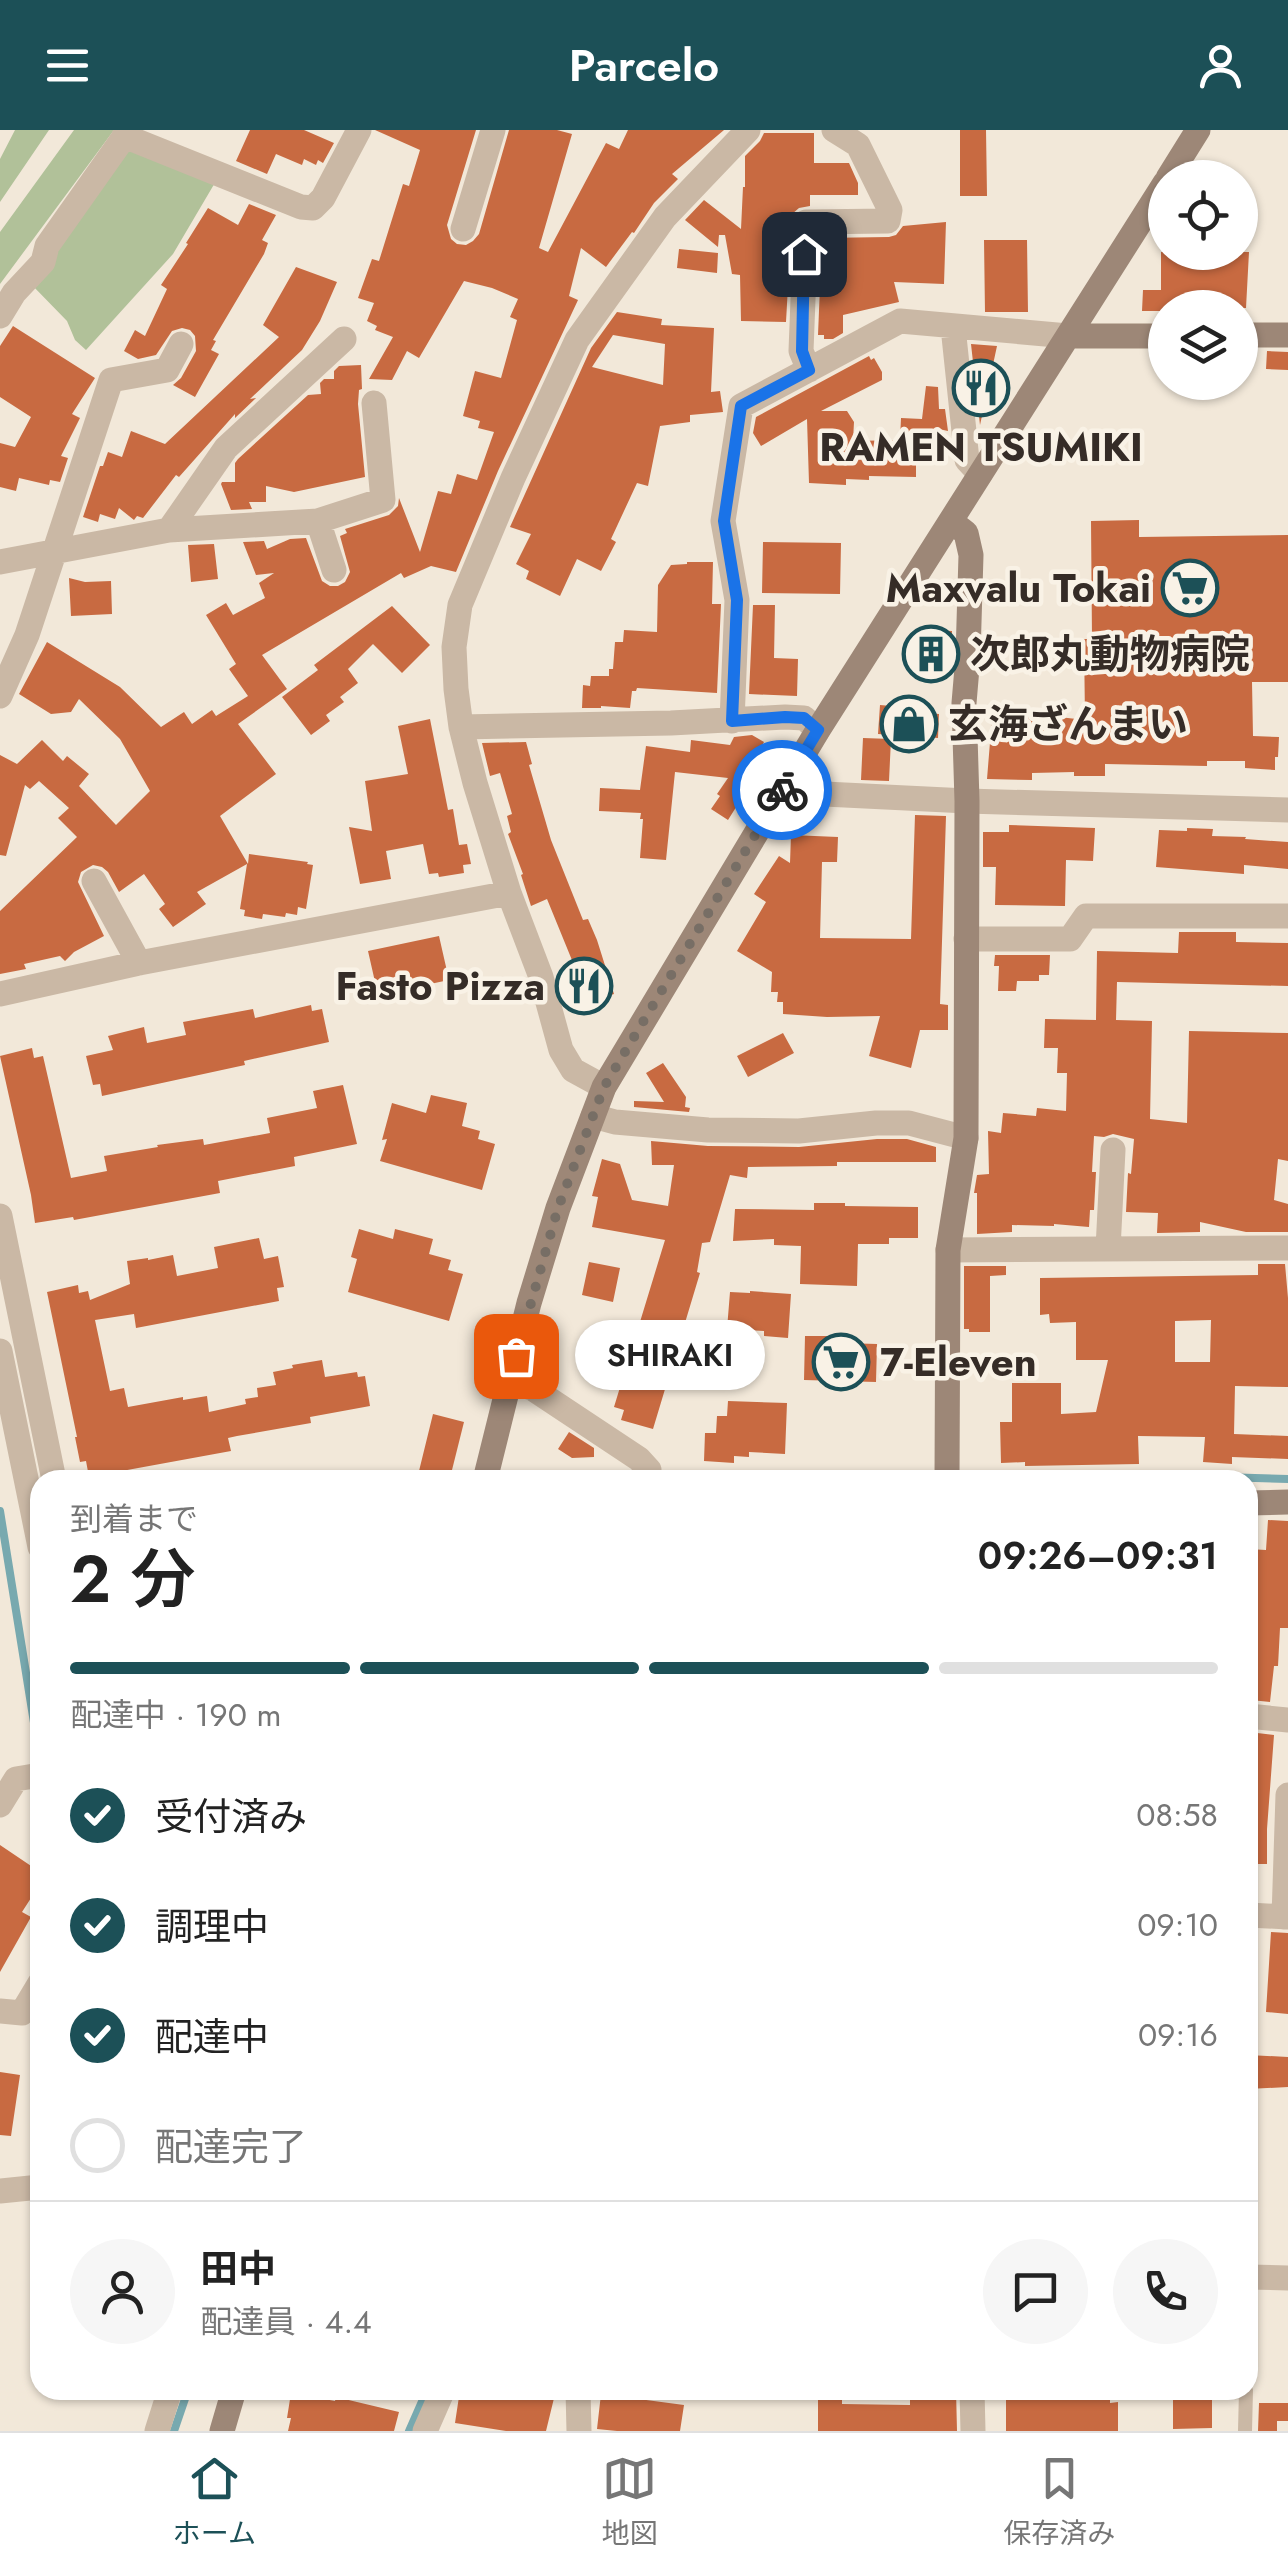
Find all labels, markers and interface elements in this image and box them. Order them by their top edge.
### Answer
text: Parcelo [569,33,719,98]
icon: menu [40,38,95,93]
icon: person [1193,38,1248,93]
map controls [1148,160,1258,400]
button: locate [1148,160,1258,270]
pin [762,212,847,297]
icon: home [777,227,832,282]
button: layers [1148,290,1258,400]
restaurant icon: RAMEN TSUMIKI [951,358,1011,418]
place label: RAMEN TSUMIKI [819,418,1143,476]
supermarket icon: Maxvalu Tokai [1160,558,1220,618]
place label: Maxvalu Tokai [886,559,1151,617]
building icon: 次郎丸動物病院 [901,624,961,684]
place label: 次郎丸動物病院 [970,625,1250,683]
shop icon: 玄海ざんまい [879,694,939,754]
place label: 玄海ざんまい [948,695,1188,753]
courier [732,740,832,840]
icon: bike [755,763,810,818]
restaurant icon: Fasto Pizza [554,956,614,1016]
place label: Fasto Pizza [335,957,545,1015]
pin [474,1314,559,1399]
callout: SHIRAKI [576,1321,766,1391]
icon: bag [489,1329,544,1384]
text: SHIRAKI [607,1332,733,1378]
supermarket icon: 7-Eleven [811,1332,871,1392]
place label: 7-Eleven [880,1333,1037,1391]
text: 到着まで [70,1496,198,1542]
text: 09:26–09:31 [978,1528,1218,1583]
text: 2 分 [70,1532,195,1626]
text: 配達中 · 190 m [70,1692,281,1738]
icon: check [70,1788,125,1843]
text: 受付済み [155,1789,307,1844]
text: 08:58 [1136,1792,1218,1838]
icon: check [70,1898,125,1953]
text: 調理中 [155,1899,269,1954]
text: 09:10 [1137,1902,1218,1948]
icon: check [70,2008,125,2063]
text: 配達中 [155,2009,269,2064]
text: 09:16 [1138,2012,1218,2058]
text: 配達完了 [155,2119,307,2174]
button: person [70,2239,175,2344]
button: chat [983,2239,1088,2344]
button: phone [1113,2239,1218,2344]
text: 田中 [200,2241,276,2296]
text: 配達員 · 4.4 [200,2299,372,2345]
tab: ホーム [173,2451,256,2554]
tab: 地図 [602,2451,658,2554]
tab: 保存済み [1003,2451,1115,2554]

